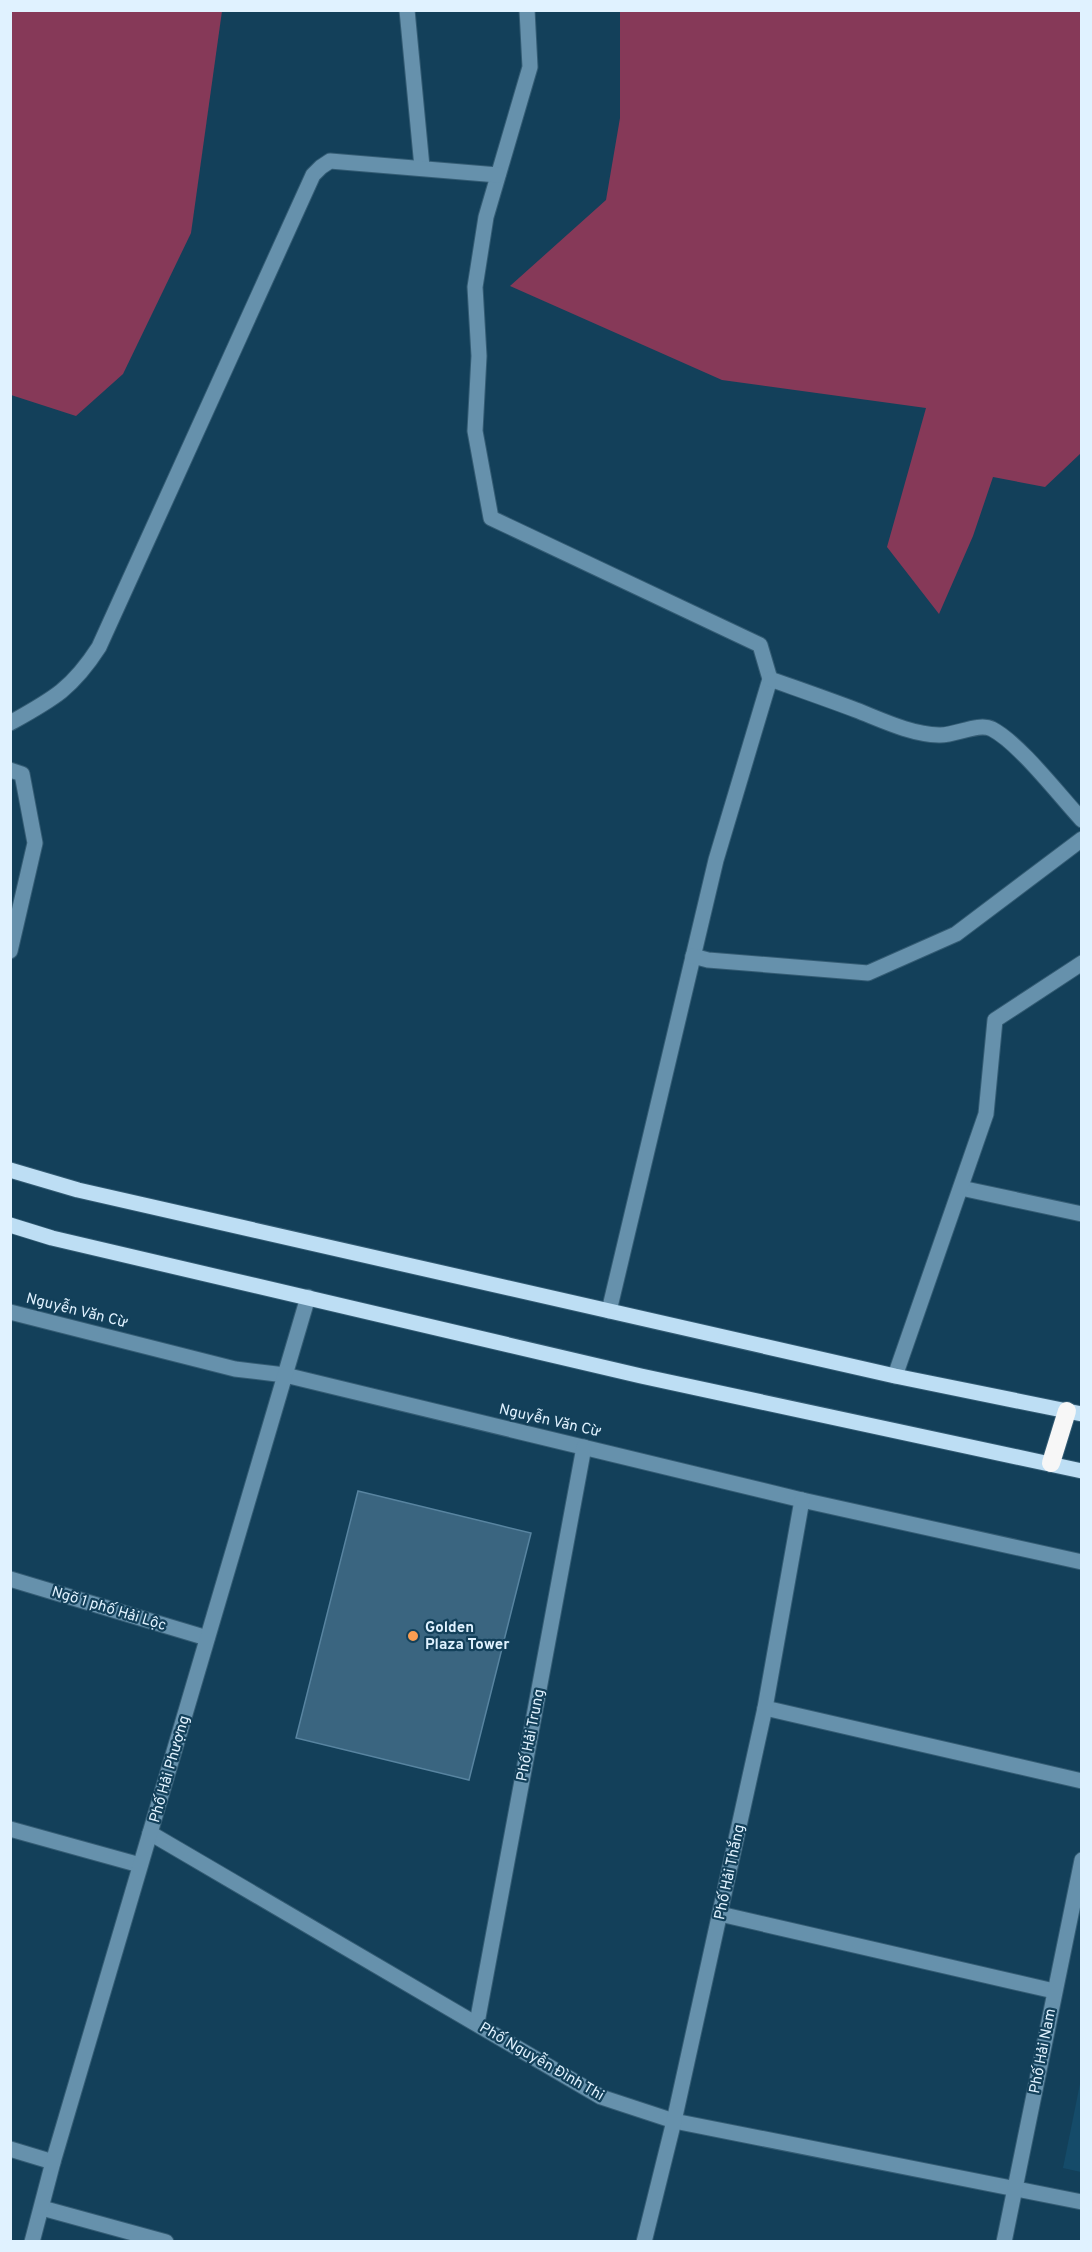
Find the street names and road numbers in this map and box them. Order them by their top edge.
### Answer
street label: Nguyễn Văn Cừ [24,1288,131,1333]
street label: Nguyễn Văn Cừ [497,1399,604,1443]
street label: Ngõ 1 phố Hải Lộc [49,1582,169,1636]
street label: Phố Hải Trung [512,1687,550,1783]
street label: Phố Hải Phượng [145,1713,195,1825]
street label: Phố Hải Thắng [710,1823,750,1922]
street label: Phố Hải Nam [1025,2007,1061,2095]
street label: Phố Nguyễn Đình Thi [475,2017,608,2106]

